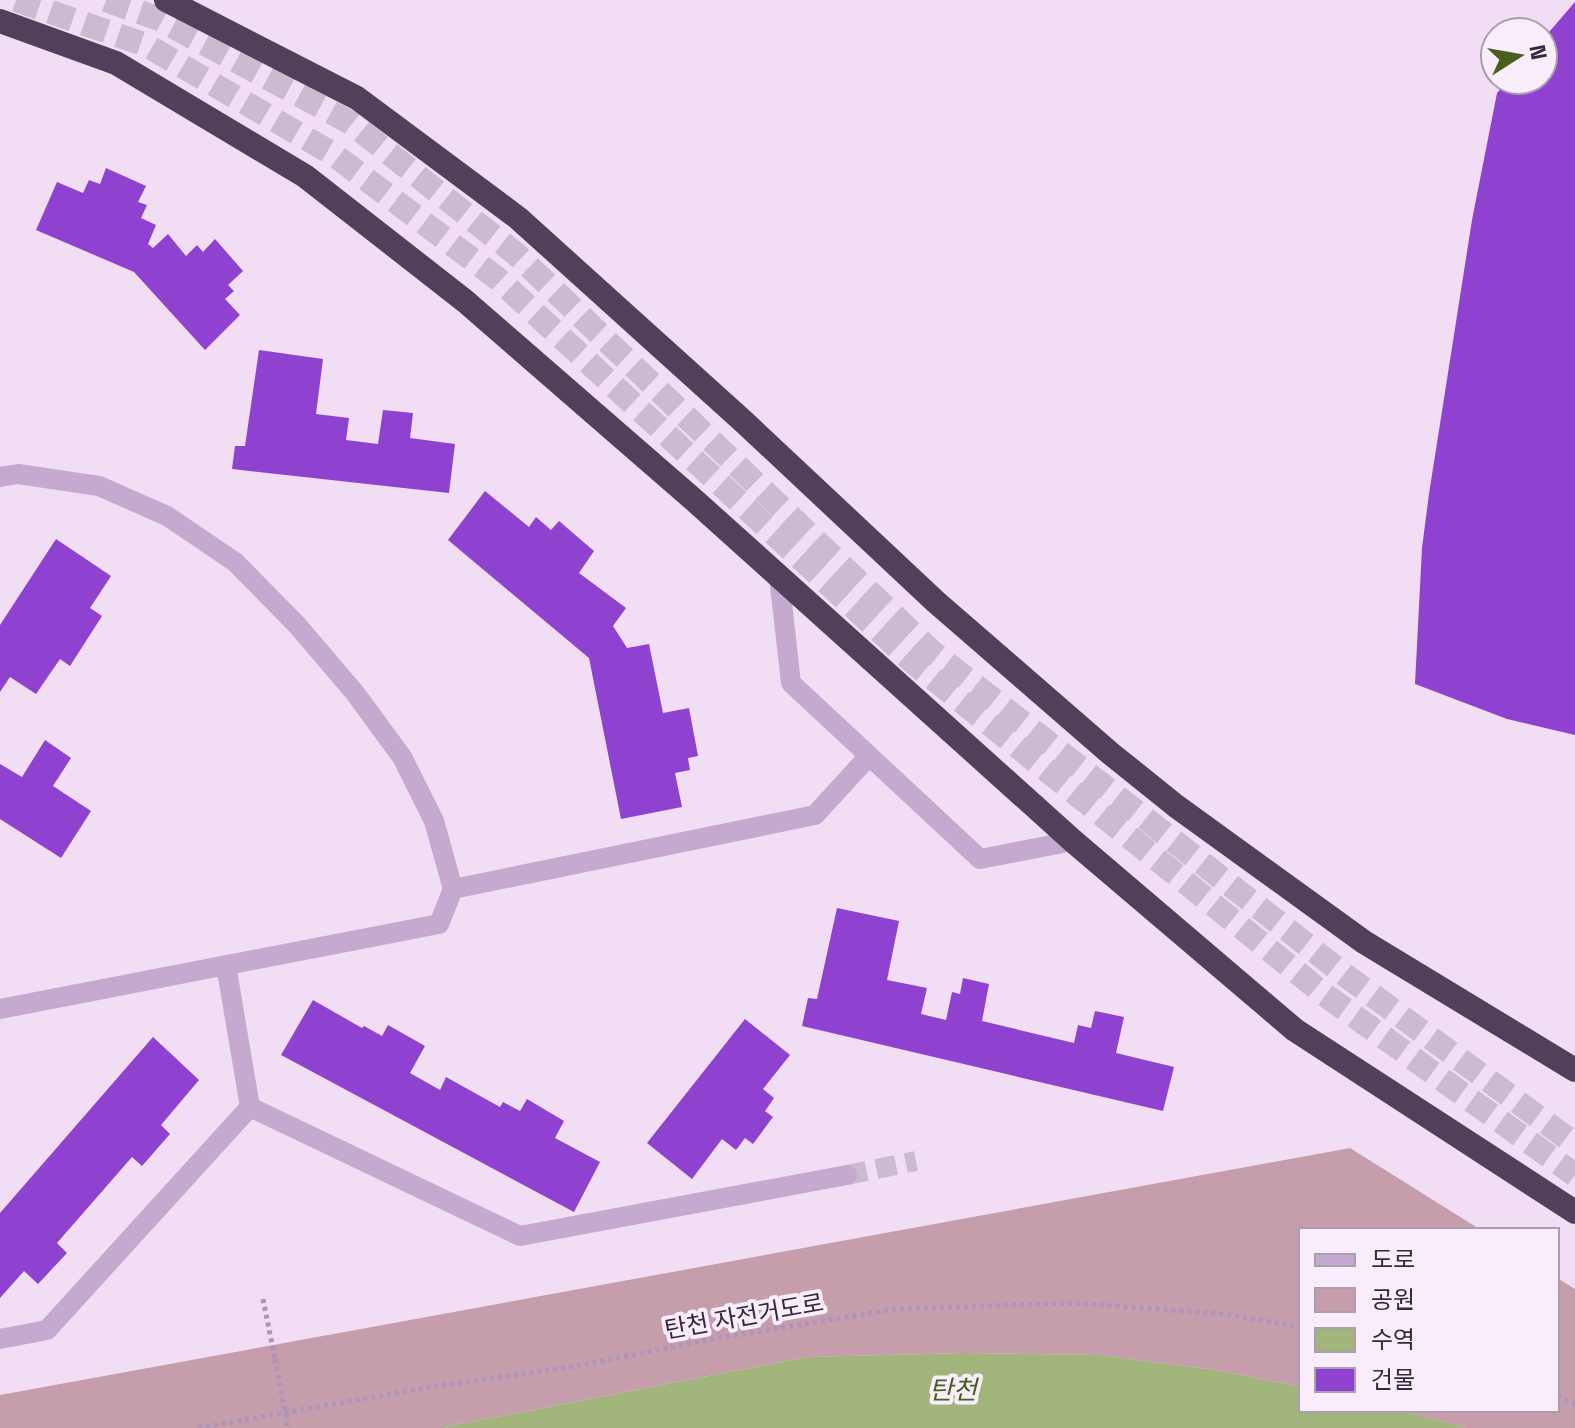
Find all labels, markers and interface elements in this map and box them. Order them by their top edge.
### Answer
north arrow [1479,16,1559,96]
text: N [1523,42,1554,62]
legend [1299,1228,1559,1412]
text: 도로 [1371,1244,1415,1275]
text: 공원 [1371,1284,1415,1315]
street label: 탄천 자전거도로 [662,1287,826,1345]
text: 수역 [1371,1324,1415,1355]
text: 건물 [1371,1364,1415,1395]
water label: 탄천 [929,1373,980,1407]

